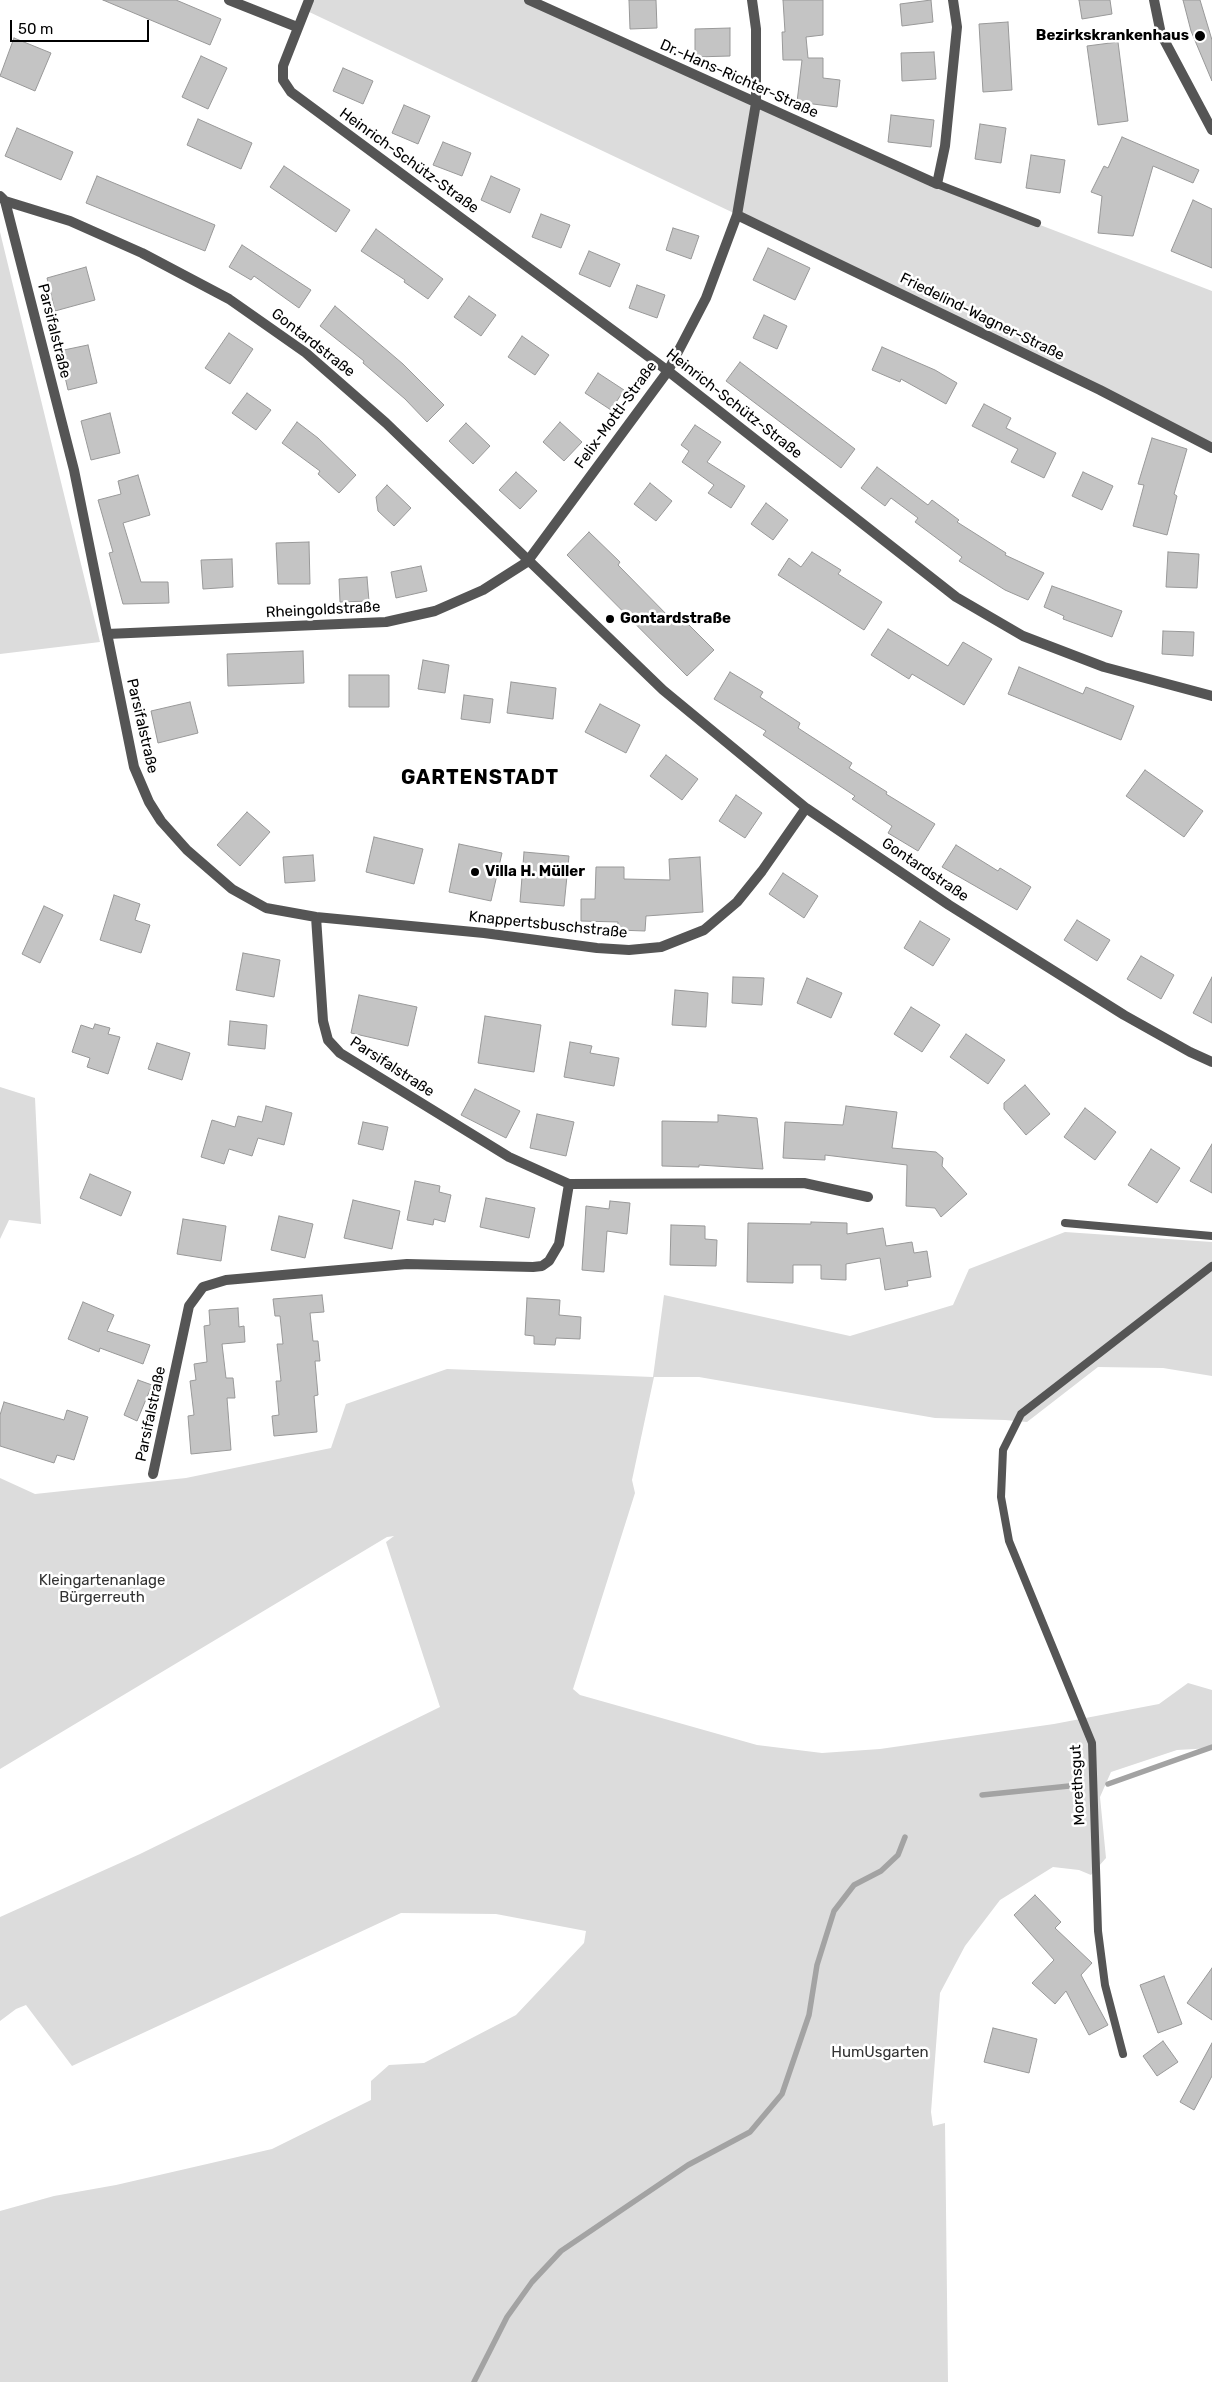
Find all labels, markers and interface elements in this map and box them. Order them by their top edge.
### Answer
scale bar [12,10,151,42]
text: 50 m [18,20,53,38]
place label: Bezirkskrankenhaus [1036,27,1189,45]
marker: Bezirkskrankenhaus [1193,29,1207,43]
street label: Dr.-Hans-Richter-Straße [657,36,821,122]
street label: Heinrich-Schütz-Straße [336,104,482,218]
street label: Friedelind-Wagner-Straße [897,269,1067,365]
street label: Parsifalstraße [34,282,74,380]
street label: Gontardstraße [268,305,358,381]
street label: Heinrich-Schütz-Straße [662,345,806,463]
street label: Felix-Mottl-Straße [571,358,661,472]
street label: Rheingoldstraße [265,598,381,622]
place label: Gontardstraße [620,610,731,628]
marker: Gontardstraße [604,613,616,625]
street label: Parsifalstraße [122,677,162,775]
district label: GARTENSTADT [400,766,560,790]
street label: Gontardstraße [878,834,972,906]
place label: Villa H. Müller [485,863,585,881]
marker: Villa H. Müller [469,866,481,878]
street label: Knappertsbuschstraße [468,908,628,942]
street label: Parsifalstraße [346,1033,438,1101]
street label: Parsifalstraße [132,1365,170,1463]
park label: Kleingartenanlage Bürgerreuth [39,1572,165,1607]
street label: Morethsgut [1067,1744,1089,1826]
park label: HumUsgarten [831,2044,929,2062]

